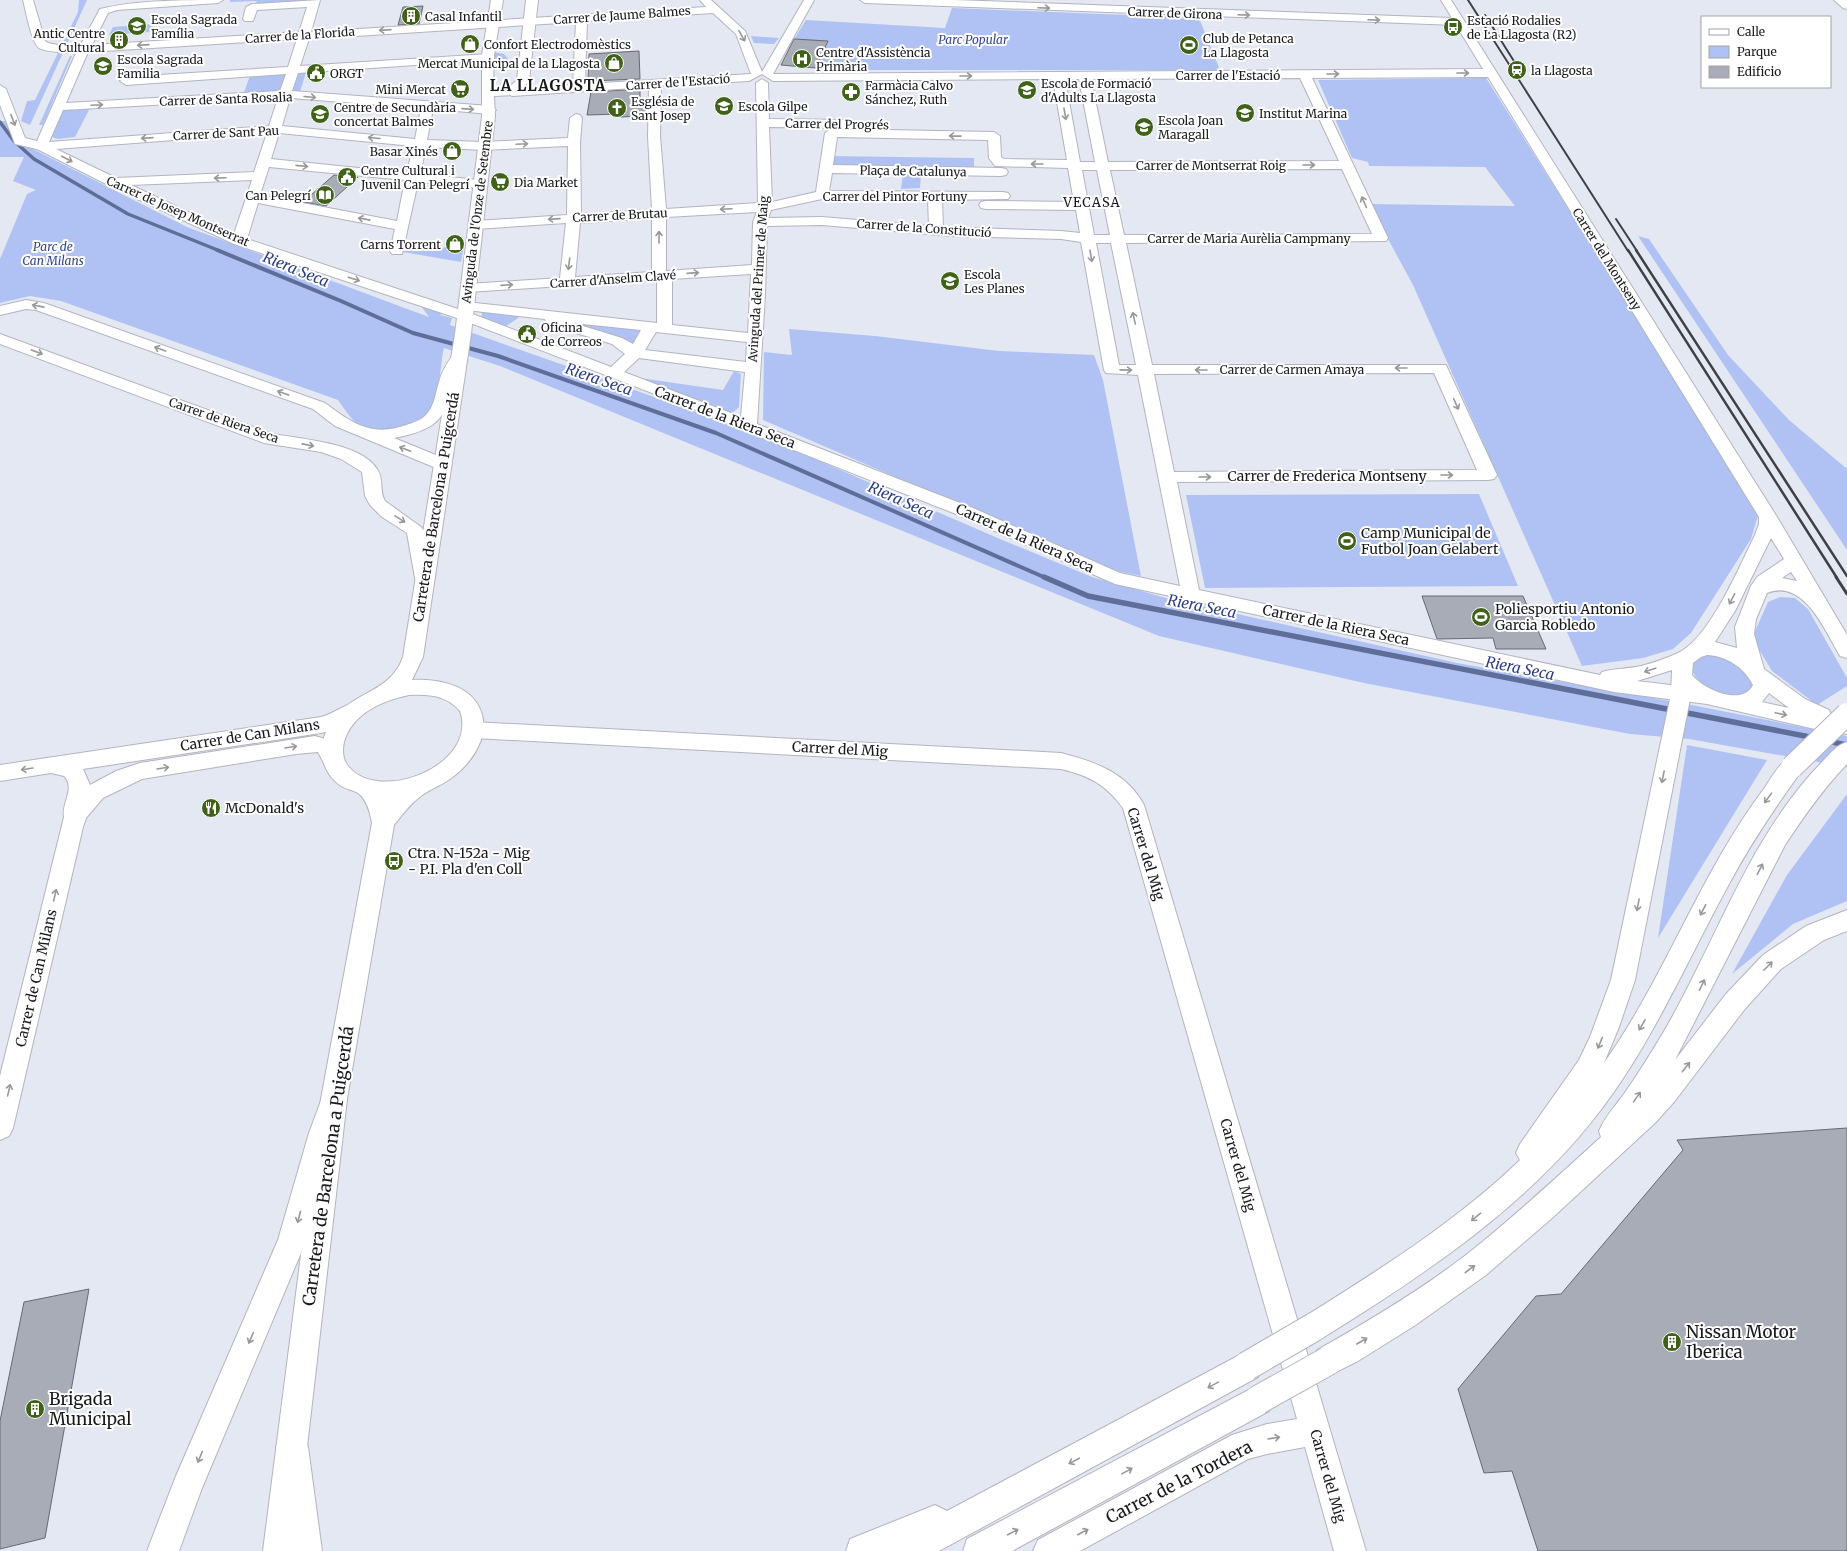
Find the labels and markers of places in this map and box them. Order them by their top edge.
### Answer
building icon: Casal Infantil [400,5,422,27]
place label: Casal Infantil [425,9,502,24]
place label: Escola Sagrada Família [151,12,238,41]
place label: Estació Rodalies de La Llagosta (R2) [1467,13,1576,42]
school or university icon: Escola Sagrada Família [126,15,148,37]
bus stop icon: Estació Rodalies de La Llagosta (R2) [1442,16,1464,38]
place label: Antic Centre Cultural [32,26,105,55]
building icon: Antic Centre Cultural [108,29,130,51]
place label: Club de Petanca La Llagosta [1203,31,1294,60]
shop icon: Confort Electrodomèstics [459,33,481,55]
sports icon: Club de Petanca La Llagosta [1178,34,1200,56]
place label: Confort Electrodomèstics [484,37,631,52]
place label: Centre d'Assistència Primària [816,45,931,74]
hospital icon: Centre d'Assistència Primària [791,48,813,70]
place label: Escola Sagrada Familia [117,52,204,81]
shop icon: Mercat Municipal de la Llagosta [603,52,625,74]
school or university icon: Escola Sagrada Familia [92,55,114,77]
place label: Mercat Municipal de la Llagosta [418,56,601,71]
station icon: la Llagosta [1506,59,1528,81]
public building icon: ORGT [305,62,327,84]
place label: la Llagosta [1531,63,1593,78]
place label: ORGT [330,66,364,81]
place label: Escola de Formació d'Adults La Llagosta [1041,76,1156,105]
supermarket icon: Mini Mercat [449,78,471,100]
place label: Farmàcia Calvo Sánchez, Ruth [865,78,953,107]
school or university icon: Escola de Formació d'Adults La Llagosta [1016,79,1038,101]
pharmacy icon: Farmàcia Calvo Sánchez, Ruth [840,81,862,103]
place label: Mini Mercat [375,82,446,97]
place label: Església de Sant Josep [631,94,694,123]
school or university icon: Escola Gilpe [713,95,735,117]
church icon: Església de Sant Josep [606,97,628,119]
place label: Escola Gilpe [738,99,808,114]
place label: Centre de Secundària concertat Balmes [334,100,456,129]
school or university icon: Institut Marina [1234,102,1256,124]
school or university icon: Centre de Secundària concertat Balmes [309,103,331,125]
place label: Institut Marina [1259,106,1348,121]
place label: Escola Joan Maragall [1158,113,1223,142]
school or university icon: Escola Joan Maragall [1133,116,1155,138]
shop icon: Basar Xinés [441,140,463,162]
place label: Basar Xinés [370,144,438,159]
place label: Centre Cultural i Juvenil Can Pelegrí [360,163,470,192]
public building icon: Centre Cultural i Juvenil Can Pelegrí [336,166,358,188]
supermarket icon: Dia Market [489,171,511,193]
place label: Dia Market [514,175,578,190]
library icon: Can Pelegrí [314,184,336,206]
place label: Can Pelegrí [245,188,312,203]
shop icon: Carns Torrent [444,233,466,255]
place label: Carns Torrent [360,237,441,252]
place label: Escola Les Planes [964,267,1025,296]
school or university icon: Escola Les Planes [939,270,961,292]
place label: Oficina de Correos [541,320,602,349]
public building icon: Oficina de Correos [516,323,538,345]
place label: Camp Municipal de Futbol Joan Gelabert [1361,524,1499,558]
sports icon: Camp Municipal de Futbol Joan Gelabert [1336,530,1358,552]
place label: Poliesportiu Antonio Garcia Robledo [1495,600,1635,634]
sports icon: Poliesportiu Antonio Garcia Robledo [1470,606,1492,628]
restaurant icon: McDonald's [200,797,222,819]
place label: McDonald's [225,799,304,817]
place label: Ctra. N-152a - Mig - P.I. Pla d'en Coll [408,844,531,878]
bus stop icon: Ctra. N-152a - Mig - P.I. Pla d'en Coll [383,850,405,872]
place label: Nissan Motor Iberica [1686,1321,1797,1363]
building icon: Nissan Motor Iberica [1661,1331,1683,1353]
place label: Brigada Municipal [49,1388,132,1430]
building icon: Brigada Municipal [24,1398,46,1420]

